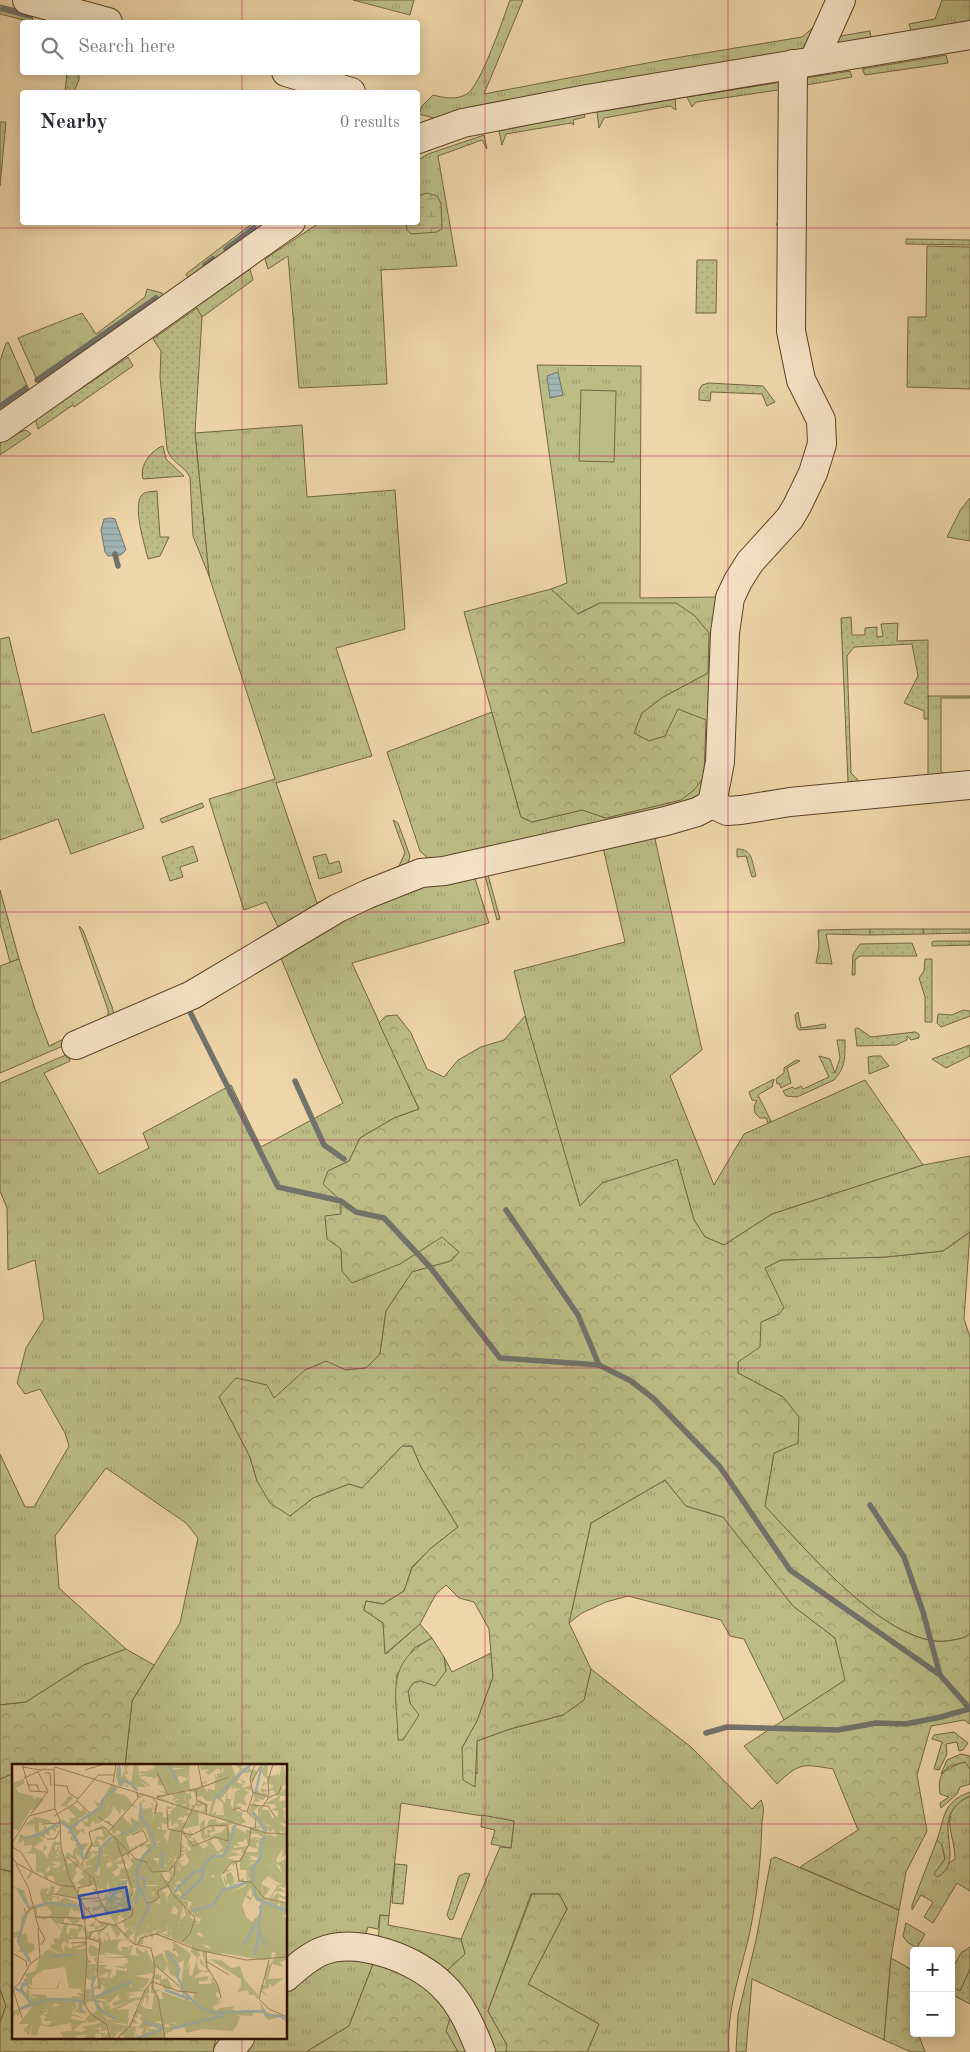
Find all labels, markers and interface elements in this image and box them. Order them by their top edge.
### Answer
search box [20,20,420,75]
icon: search [38,34,66,62]
text: Search here [78,38,175,57]
text: Nearby [40,112,108,133]
text: 0 results [340,115,400,131]
inset map [12,1764,288,2040]
map controls [910,1947,955,2037]
button: + [910,1947,955,1992]
button: − [910,1992,955,2037]

